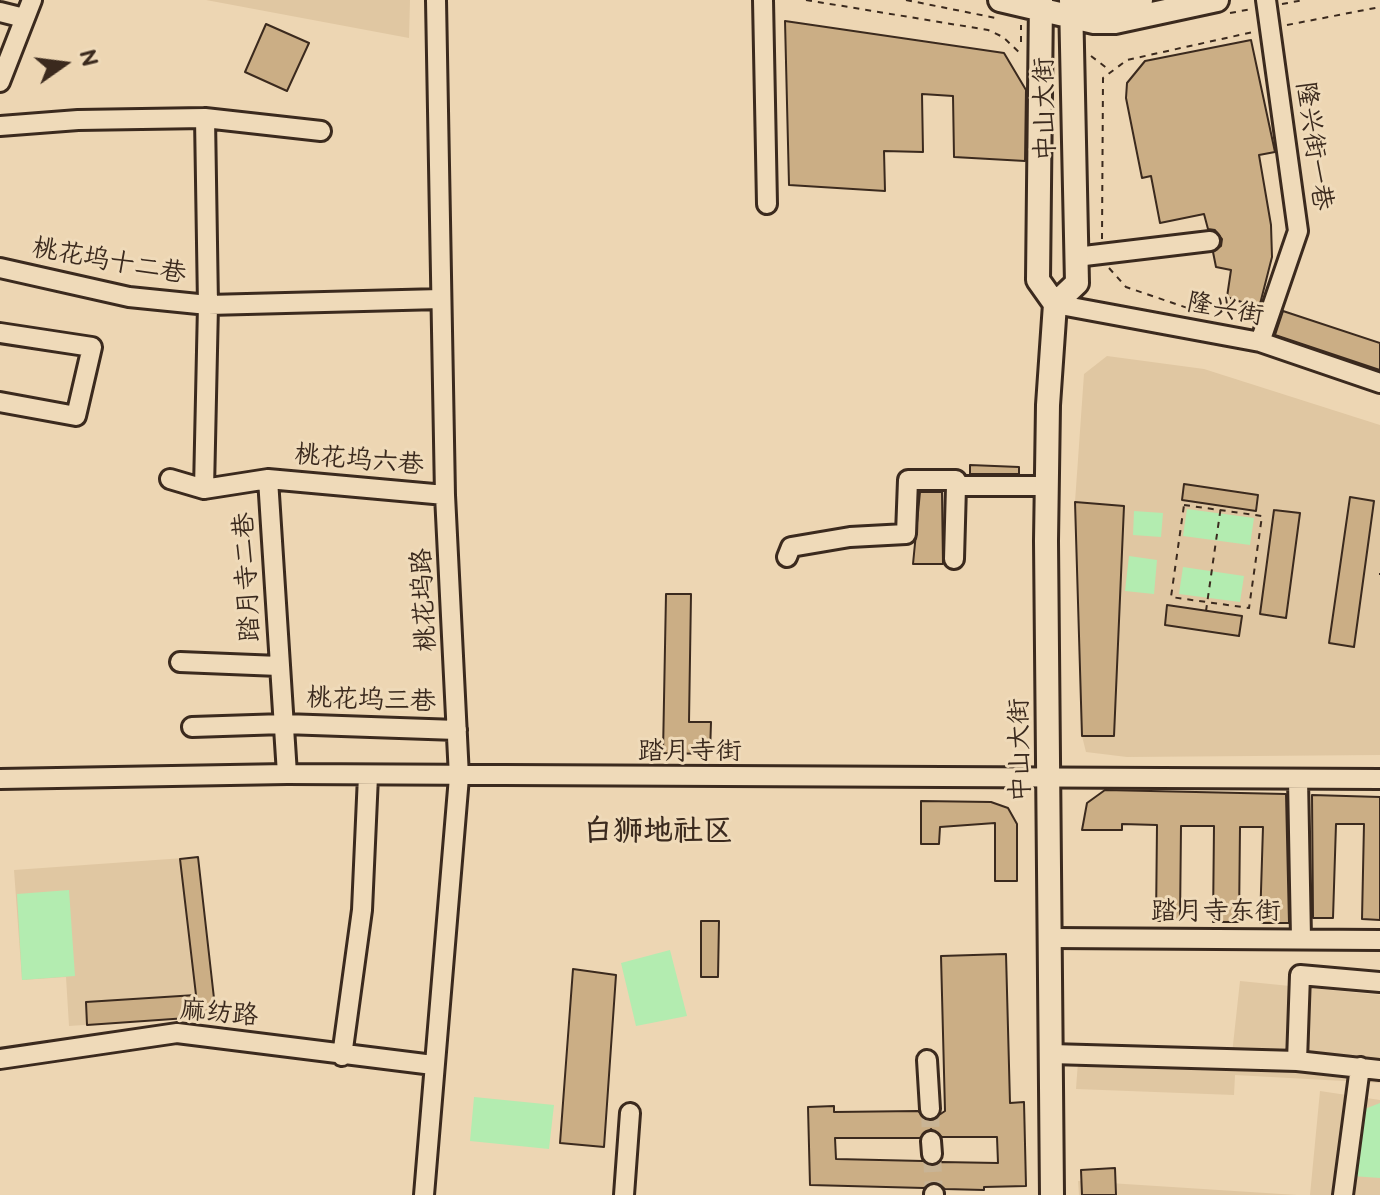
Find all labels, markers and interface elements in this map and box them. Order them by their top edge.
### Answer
north arrow [24,24,104,104]
text: N [73,47,103,69]
street label: 中山大街 [1029,57,1063,161]
street label: 隆兴街一巷 [1289,79,1337,213]
street label: 桃花坞十二巷 [29,233,189,291]
street label: 隆兴街 [1184,287,1266,333]
street label: 桃花坞六巷 [293,440,425,482]
street label: 踏月寺二巷 [229,511,267,643]
street label: 桃花坞路 [407,547,443,653]
street label: 桃花坞三巷 [305,683,437,719]
street label: 中山大街 [1004,698,1038,802]
street label: 踏月寺街 [638,736,742,768]
district label: 白狮地社区 [583,814,733,850]
street label: 踏月寺东街 [1151,896,1281,928]
street label: 麻纺路 [179,995,259,1033]

